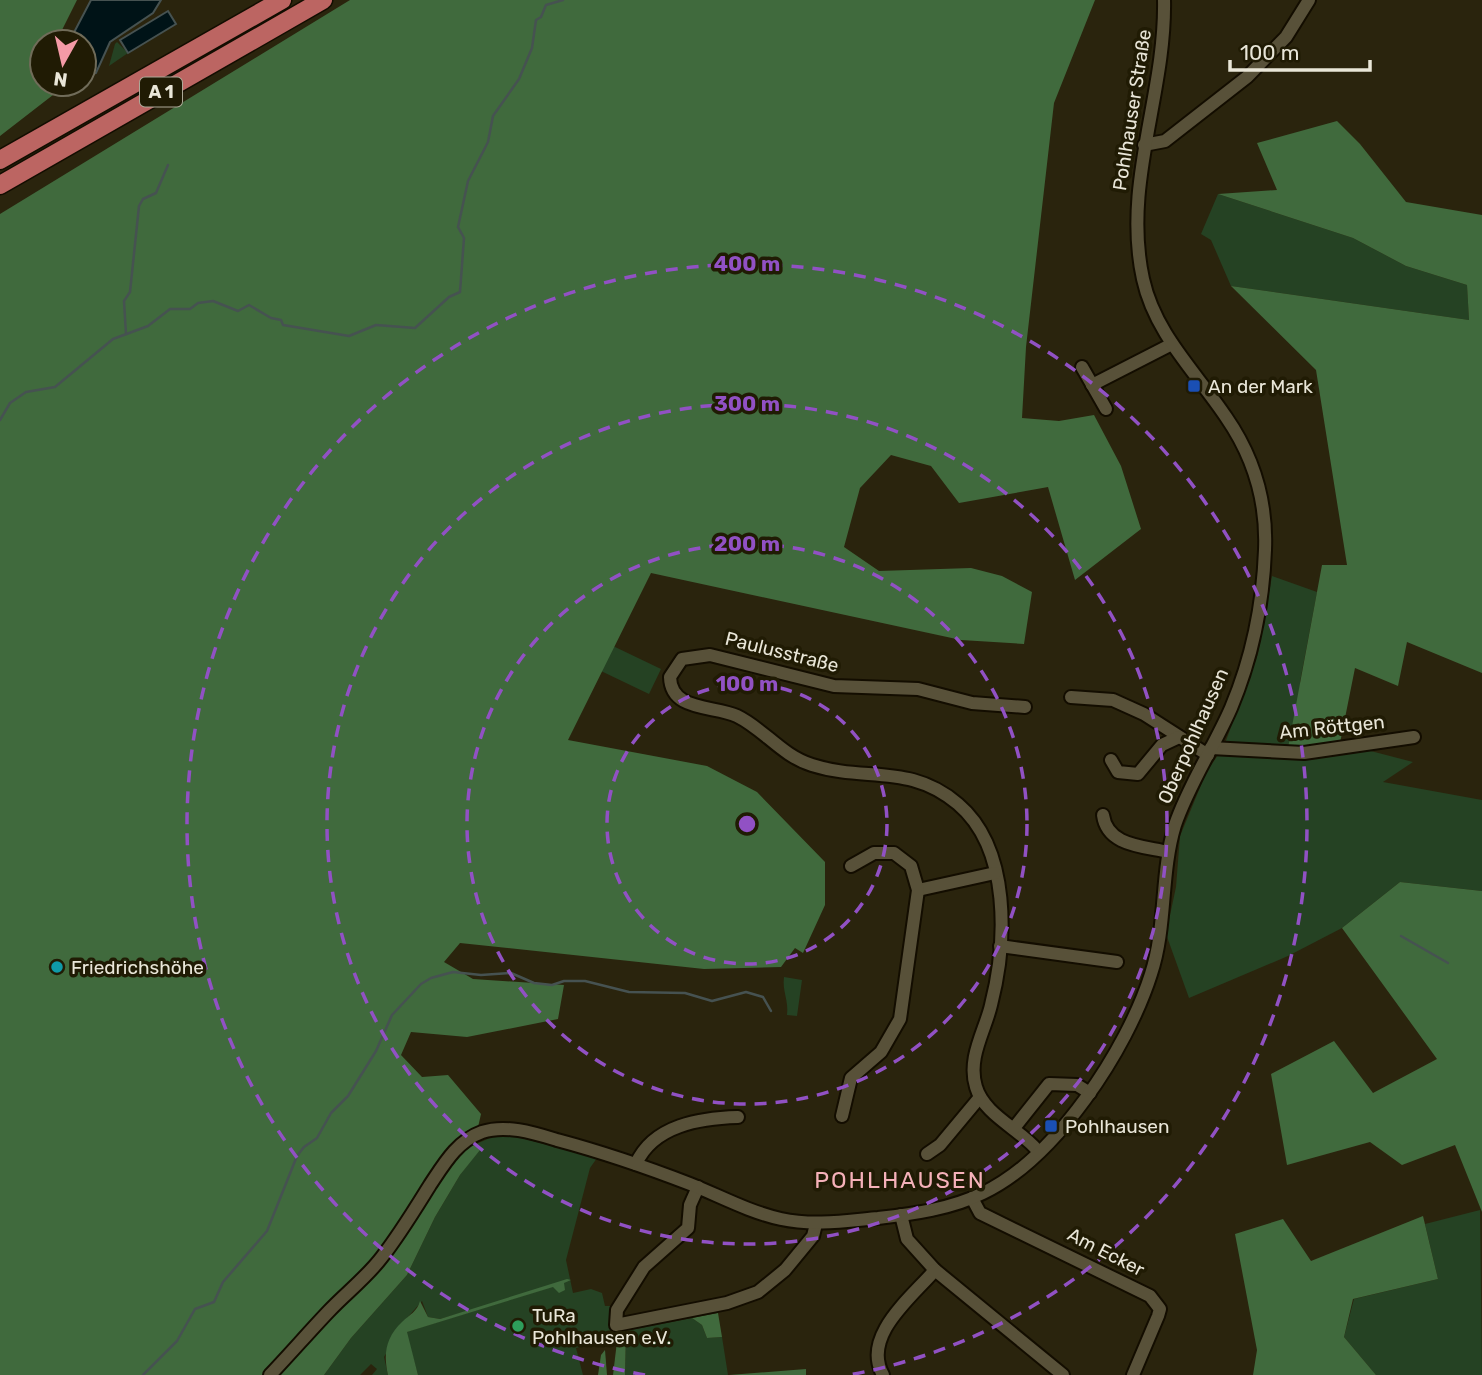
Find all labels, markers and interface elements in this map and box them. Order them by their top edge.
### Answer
north arrow [28,28,98,98]
street label: Pohlhauser Straße [1108,28,1156,192]
scale bar [1230,28,1370,72]
text: 100 m [1240,40,1299,65]
text: N [52,67,69,92]
road number: A 1 [140,78,182,106]
text: 400 m [714,251,780,276]
place label: An der Mark [1208,375,1313,398]
marker: An der Mark [1186,378,1202,394]
text: 300 m [714,391,780,416]
text: 200 m [714,531,780,556]
street label: Paulusstraße [723,627,841,677]
street label: Oberpohlhausen [1153,665,1233,807]
text: 100 m [716,671,778,696]
street label: Am Röttgen [1278,710,1386,744]
centre of rings [735,812,759,836]
place label: Friedrichshöhe [71,956,204,979]
marker: Friedrichshöhe [49,959,65,975]
place label: Pohlhausen [1065,1115,1170,1138]
marker: Pohlhausen [1043,1118,1059,1134]
district label: POHLHAUSEN [814,1166,986,1194]
street label: Am Ecker [1064,1223,1149,1282]
place label: TuRa Pohlhausen e.V. [532,1304,671,1349]
marker: TuRa Pohlhausen e.V. [510,1318,526,1334]

